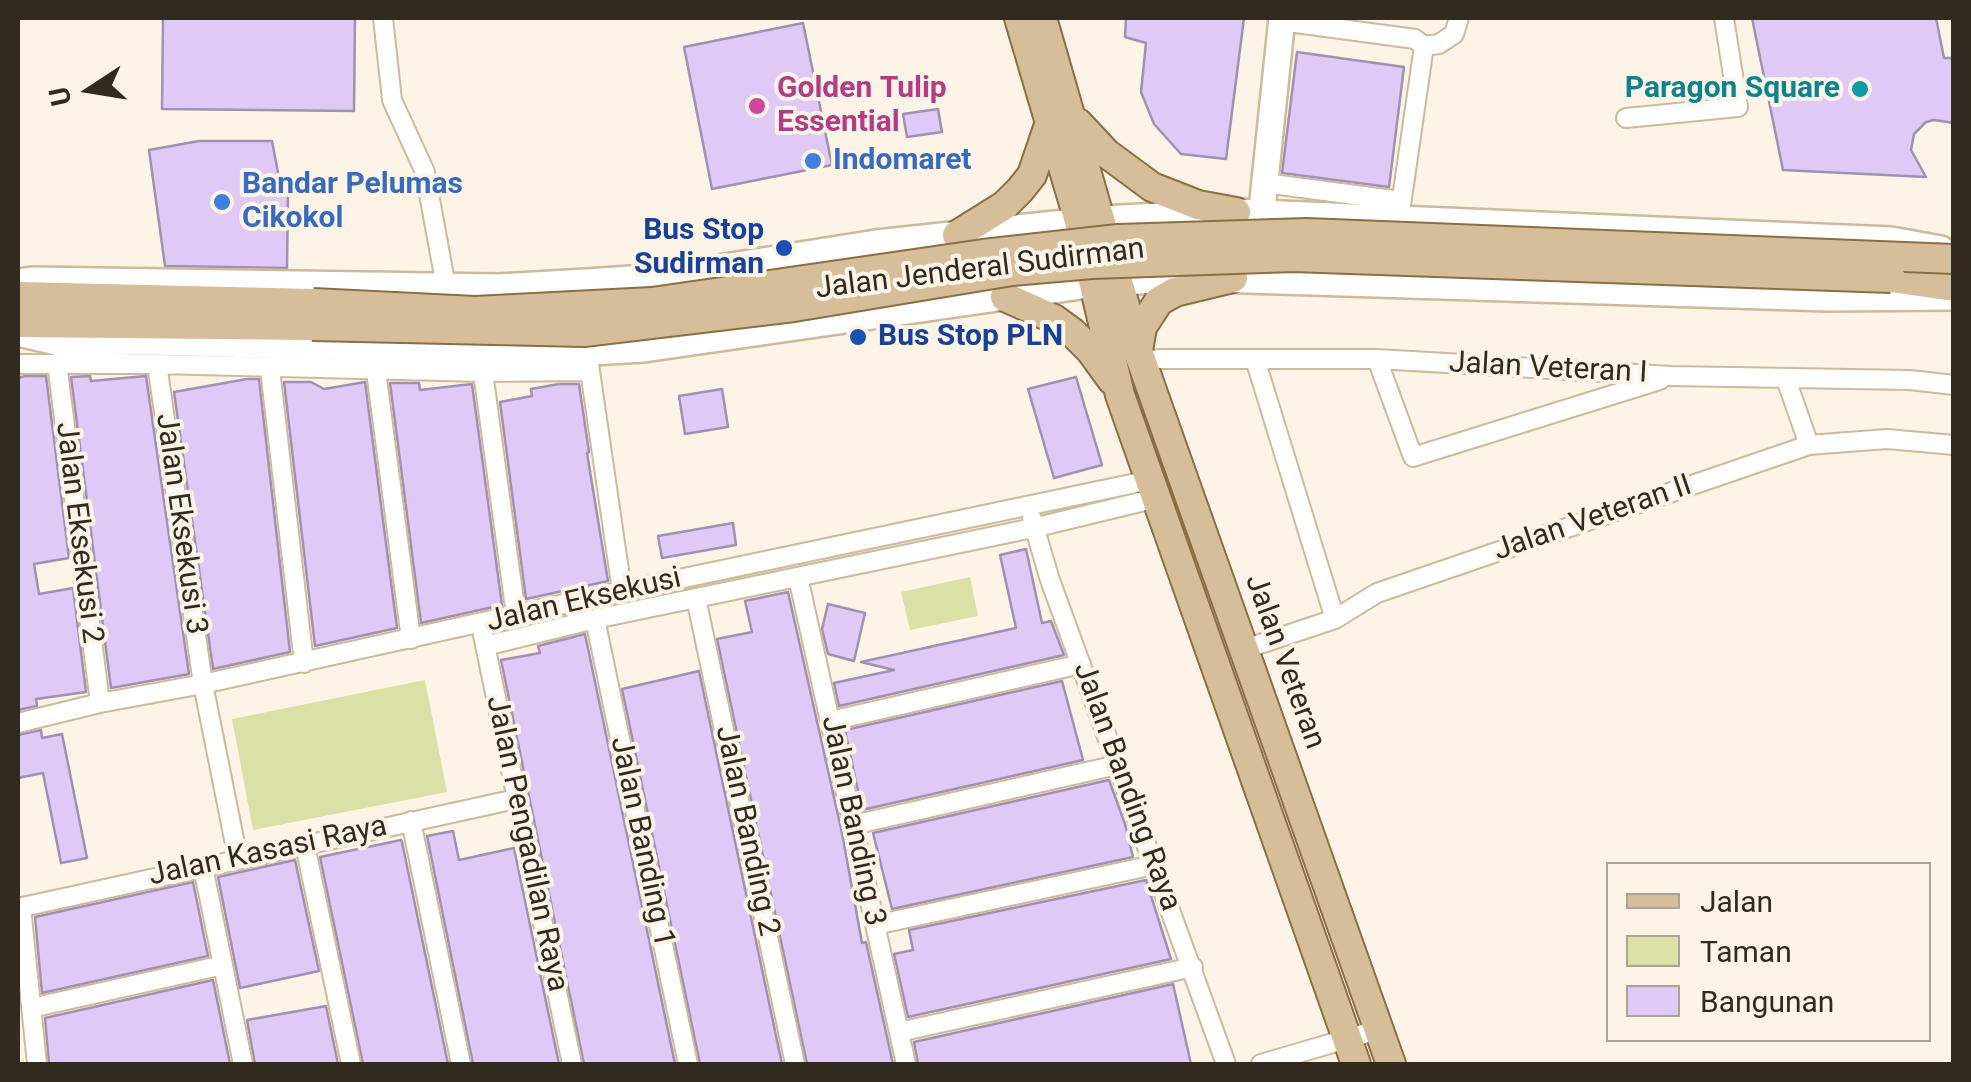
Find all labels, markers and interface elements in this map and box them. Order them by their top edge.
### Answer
north arrow [40,40,140,140]
place label: Golden Tulip Essential [777,71,947,142]
place label: Paragon Square [1625,71,1840,107]
marker: Paragon Square [1849,78,1871,100]
text: U [42,84,78,109]
marker: Golden Tulip Essential [746,95,768,117]
place label: Indomaret [833,143,972,179]
marker: Indomaret [802,150,824,172]
place label: Bandar Pelumas Cikokol [242,167,463,238]
marker: Bandar Pelumas Cikokol [211,191,233,213]
place label: Bus Stop Sudirman [634,213,764,284]
street label: Jalan Jenderal Sudirman [814,232,1146,308]
marker: Bus Stop Sudirman [773,237,795,259]
place label: Bus Stop PLN [878,319,1063,355]
marker: Bus Stop PLN [847,326,869,348]
street label: Jalan Veteran I [1448,346,1648,392]
street label: Jalan Eksekusi 3 [147,411,213,637]
street label: Jalan Eksekusi 2 [47,420,109,646]
street label: Jalan Veteran II [1489,468,1697,570]
street label: Jalan Eksekusi [483,561,685,641]
street label: Jalan Veteran [1236,570,1332,754]
street label: Jalan Banding Raya [1064,658,1188,916]
street label: Jalan Pengadilan Raya [477,693,575,995]
street label: Jalan Banding 3 [812,713,892,929]
street label: Jalan Banding 2 [706,723,786,939]
street label: Jalan Banding 1 [601,734,681,950]
street label: Jalan Kasasi Raya [146,809,390,895]
legend [1606,862,1931,1042]
text: Jalan [1700,884,1773,919]
text: Taman [1700,934,1792,969]
text: Bangunan [1700,984,1834,1019]

